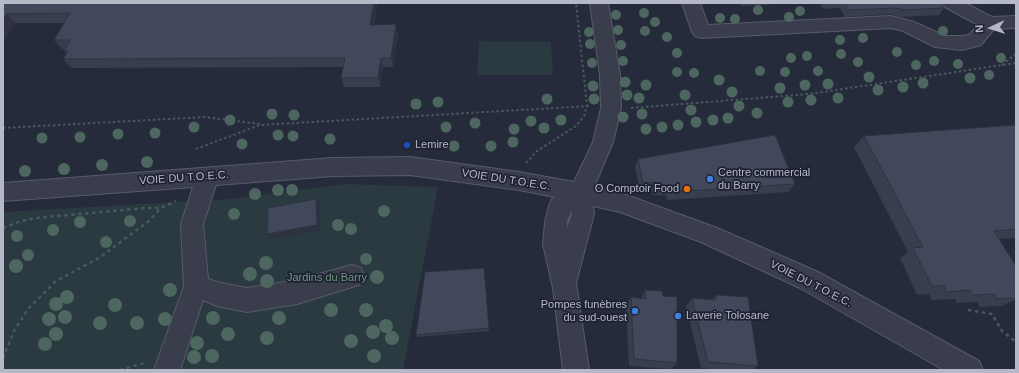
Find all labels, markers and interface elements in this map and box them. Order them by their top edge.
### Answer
north arrow [971,8,1011,48]
text: N [973,24,985,33]
place label: Lemire [415,138,449,152]
marker: Lemire [402,140,412,150]
street label: VOIE DU T.O.E.C. [461,166,551,194]
place label: Centre commercial du Barry [718,166,810,192]
street label: VOIE DU T.O.E.C. [139,168,229,188]
marker: Centre commercial du Barry [705,174,715,184]
place label: O Comptoir Food [595,182,679,196]
marker: O Comptoir Food [682,184,692,194]
street label: VOIE DU T.O.E.C. [768,258,854,310]
park label: Jardins du Barry [287,271,367,285]
place label: Pompes funèbres du sud-ouest [541,298,627,324]
marker: Pompes funèbres du sud-ouest [630,306,640,316]
place label: Laverie Tolosane [686,309,769,323]
marker: Laverie Tolosane [673,311,683,321]

